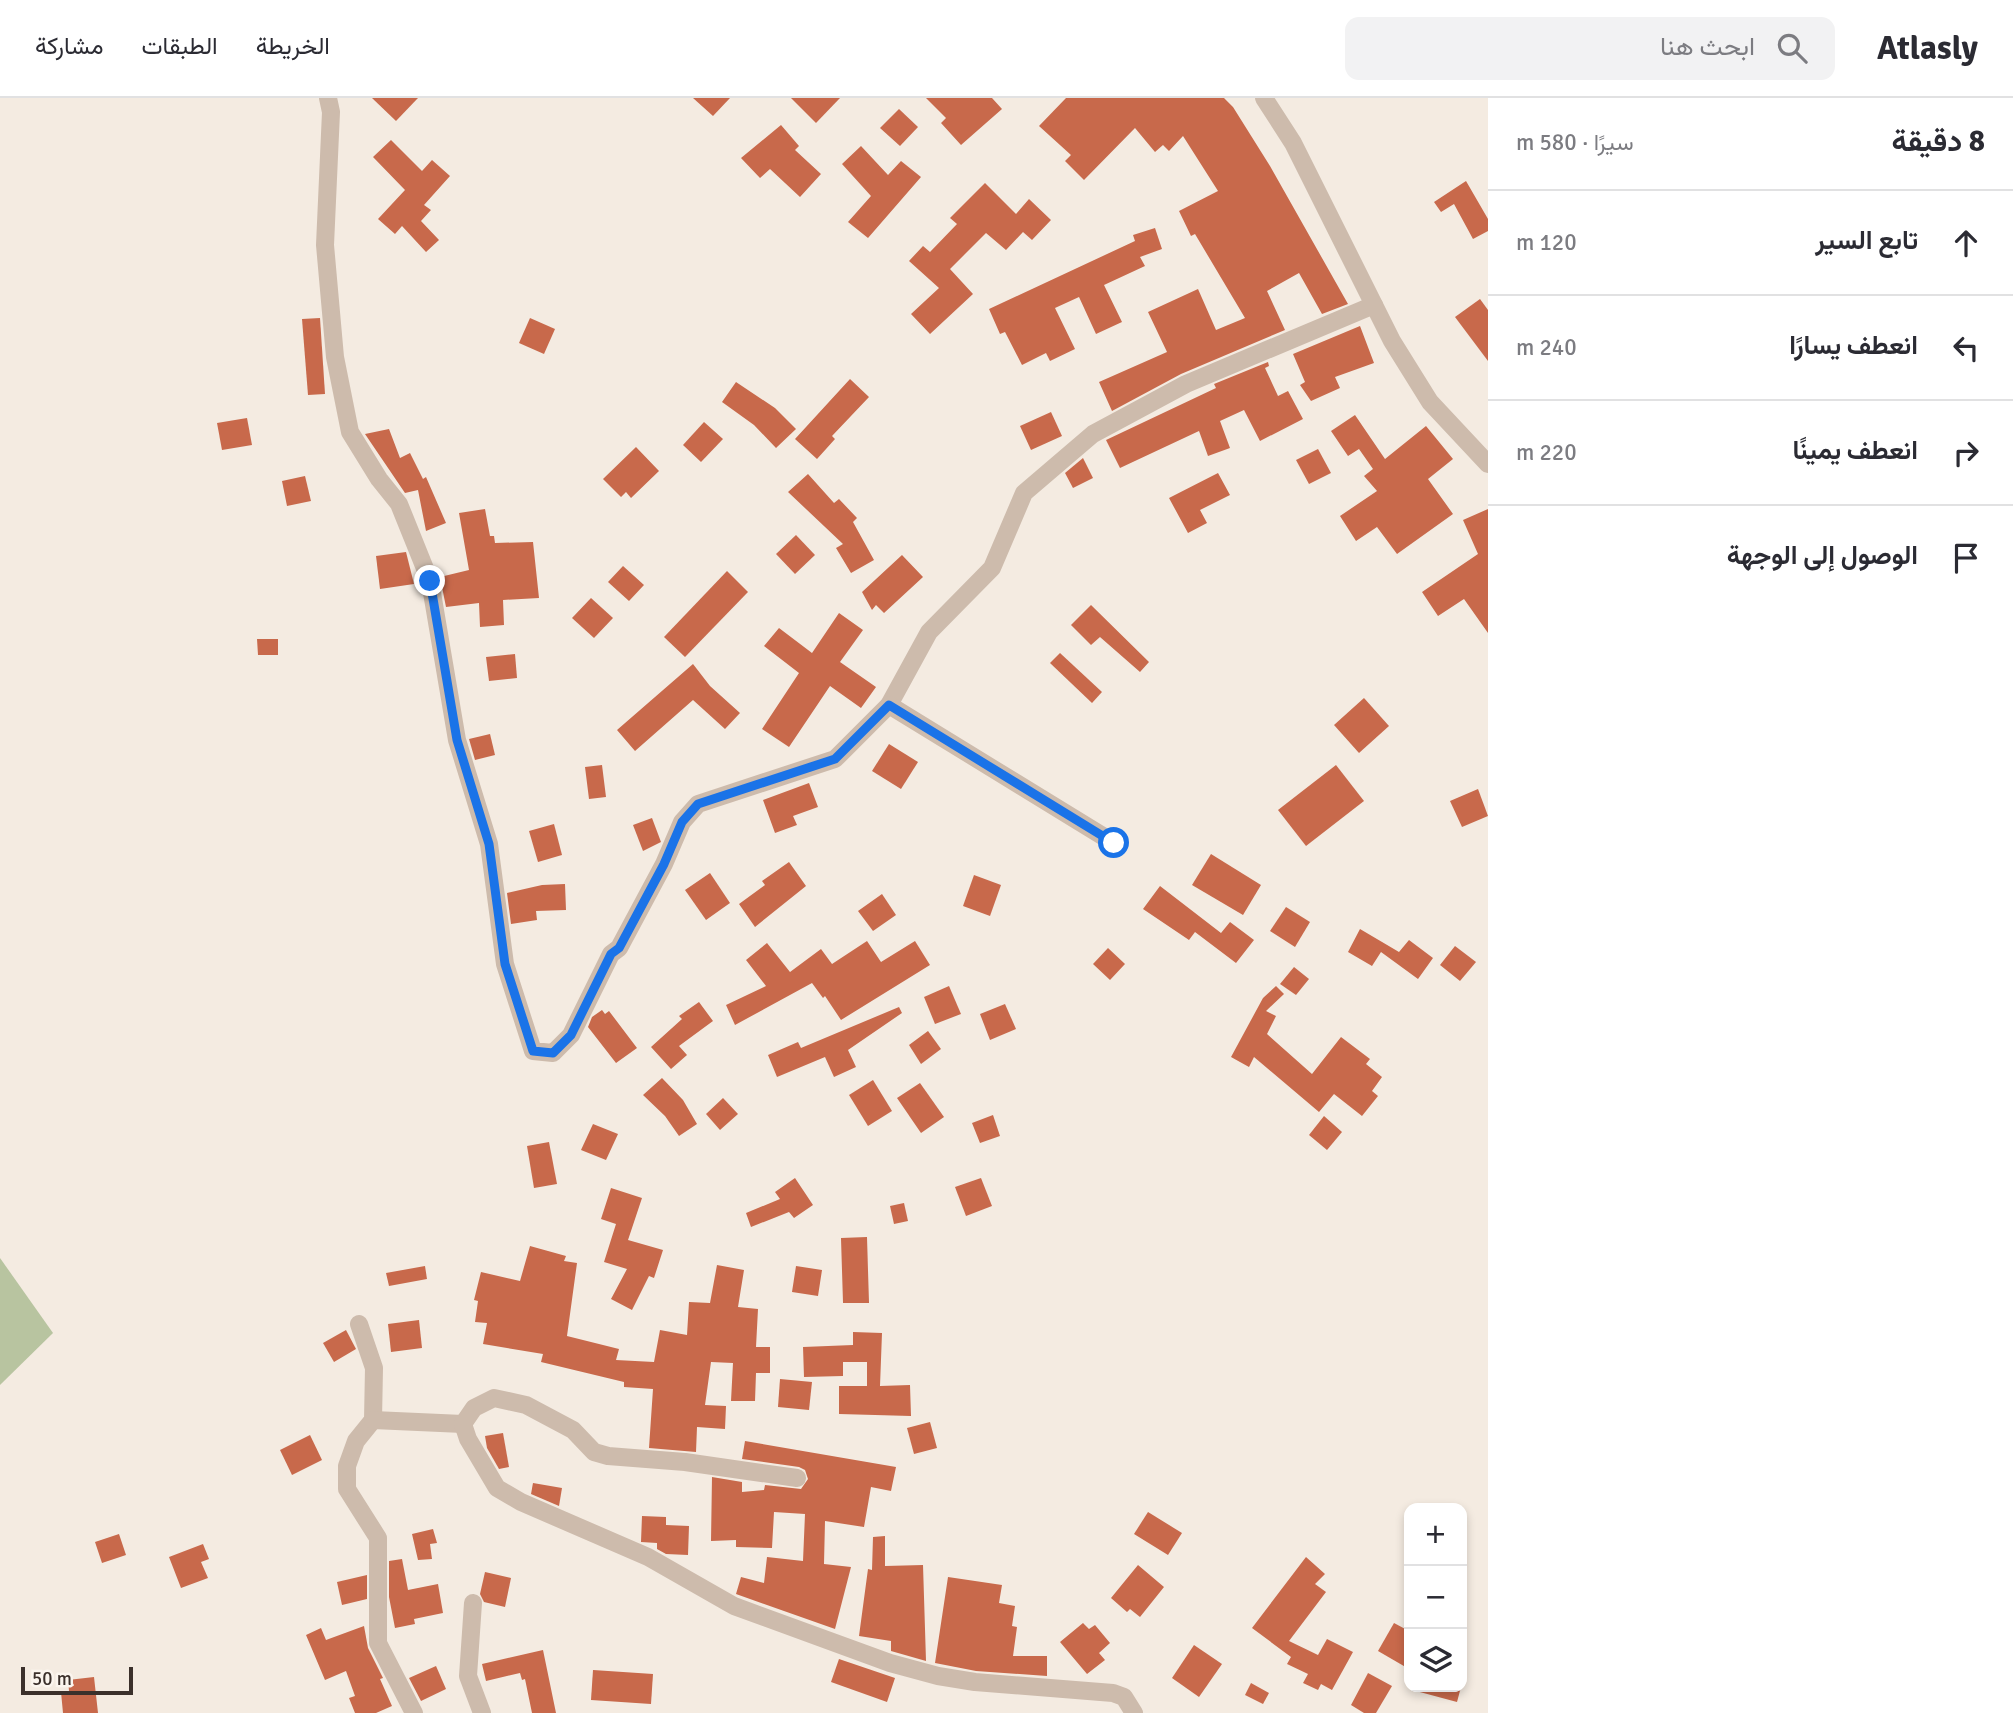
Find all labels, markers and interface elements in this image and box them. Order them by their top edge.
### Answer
search box [1345,17,1835,80]
text: Atlasly [1877,28,1978,69]
icon: search [1773,29,1811,67]
text: مشاركة [35,31,103,61]
text: الطبقات [141,31,218,61]
text: الخريطة [256,31,330,61]
text: ابحث هنا [1660,31,1755,63]
text: 8 دقيقة [1891,123,1985,160]
text: سيرًا · 580 m [1516,128,1634,157]
icon: ahead [1947,224,1985,262]
text: تابع السير [1815,225,1918,257]
text: 120 m [1516,228,1577,257]
icon: left [1947,329,1985,367]
text: انعطف يسارًا [1789,330,1918,362]
text: 240 m [1516,333,1577,362]
icon: right [1947,434,1985,472]
text: انعطف يمينًا [1792,435,1918,467]
text: 220 m [1516,438,1577,467]
icon: arrive [1947,539,1985,577]
text: الوصول إلى الوجهة [1727,540,1918,572]
route end [414,565,445,596]
route start [1098,827,1129,858]
map controls [1404,1503,1467,1692]
button: + [1404,1503,1467,1566]
button: − [1404,1566,1467,1629]
button: layers [1404,1629,1467,1692]
scale bar [21,1664,133,1696]
text: 50 m [32,1667,72,1691]

